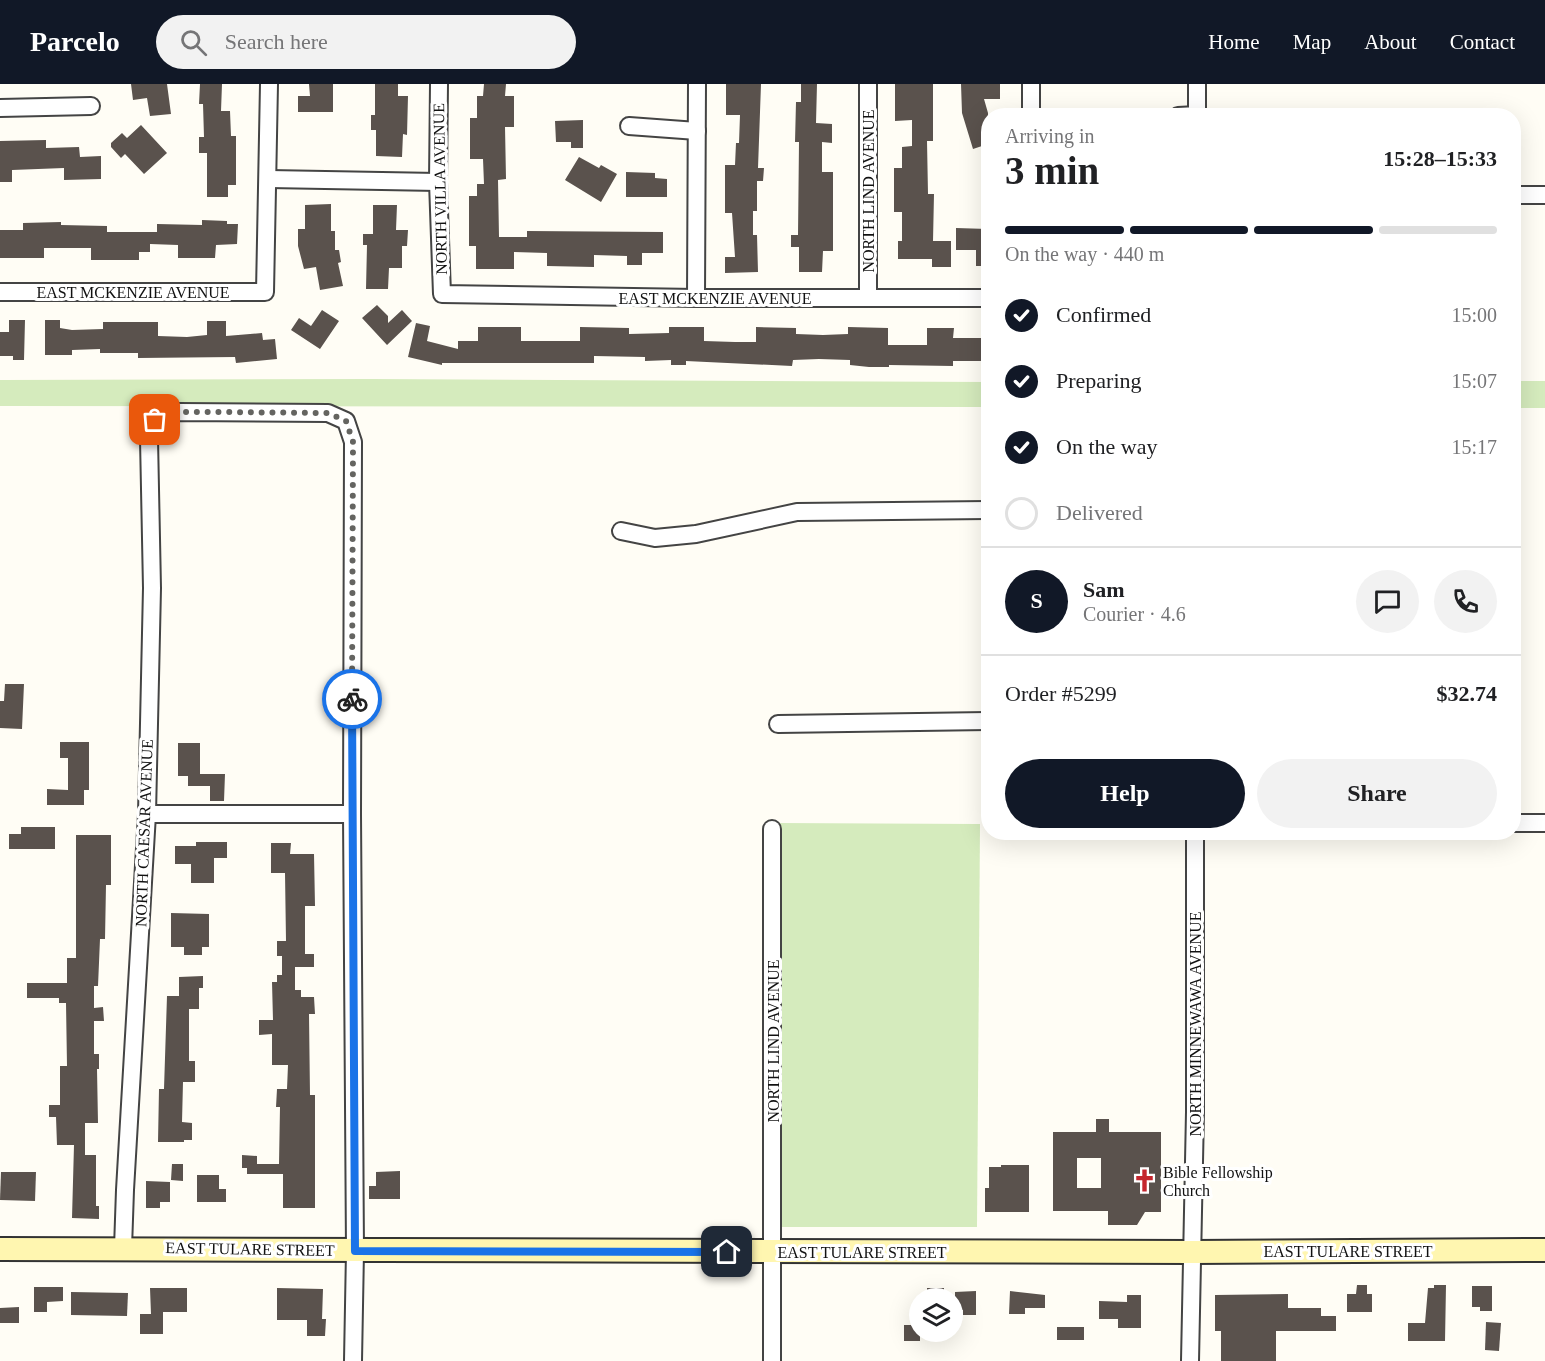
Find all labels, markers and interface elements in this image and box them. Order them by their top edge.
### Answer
search box [156,15,576,69]
text: Parcelo [30,26,120,57]
icon: search [177,26,210,59]
text: Search here [225,29,328,54]
text: Home [1208,30,1260,54]
text: Map [1293,30,1331,54]
text: About [1364,30,1417,54]
text: Contact [1450,30,1515,54]
street label: NORTH VILLA AVENUE [430,103,450,275]
street label: NORTH LIND AVENUE [860,109,877,273]
text: Arriving in [1005,125,1094,147]
text: 15:28–15:33 [1383,146,1497,171]
text: 3 min [1005,149,1099,192]
text: On the way · 440 m [1005,243,1164,265]
street label: EAST MCKENZIE AVENUE [36,284,230,301]
street label: EAST MCKENZIE AVENUE [618,290,812,307]
icon: check [1005,299,1038,332]
text: Confirmed [1056,302,1151,327]
text: 15:00 [1451,304,1497,326]
icon: check [1005,365,1038,398]
text: Preparing [1056,368,1142,393]
text: 15:07 [1451,370,1497,392]
pin [129,394,180,445]
icon: bag [138,403,171,436]
icon: check [1005,431,1038,464]
text: On the way [1056,434,1157,459]
text: 15:17 [1451,436,1497,458]
text: Delivered [1056,500,1143,525]
button: chat [1356,570,1419,633]
button: phone [1434,570,1497,633]
text: Sam [1083,577,1125,602]
text: S [1030,588,1043,613]
text: Courier · 4.6 [1083,603,1186,625]
courier [322,669,382,729]
text: Order #5299 [1005,681,1117,706]
text: $32.74 [1437,681,1497,706]
icon: bike [336,683,369,716]
street label: NORTH CAESAR AVENUE [132,739,156,927]
button: Help [1005,759,1245,828]
button: Share [1257,759,1497,828]
street label: NORTH MINNEWAWA AVENUE [1187,911,1204,1137]
street label: NORTH LIND AVENUE [765,959,782,1123]
place label: Bible Fellowship Church [1163,1164,1273,1199]
church icon: Bible Fellowship Church [1132,1168,1158,1194]
pin [701,1226,752,1277]
icon: home [710,1235,743,1268]
street label: EAST TULARE STREET [165,1239,335,1259]
street label: EAST TULARE STREET [1263,1243,1433,1260]
street label: EAST TULARE STREET [777,1244,947,1261]
map controls [909,1288,963,1342]
button: layers [909,1288,963,1342]

